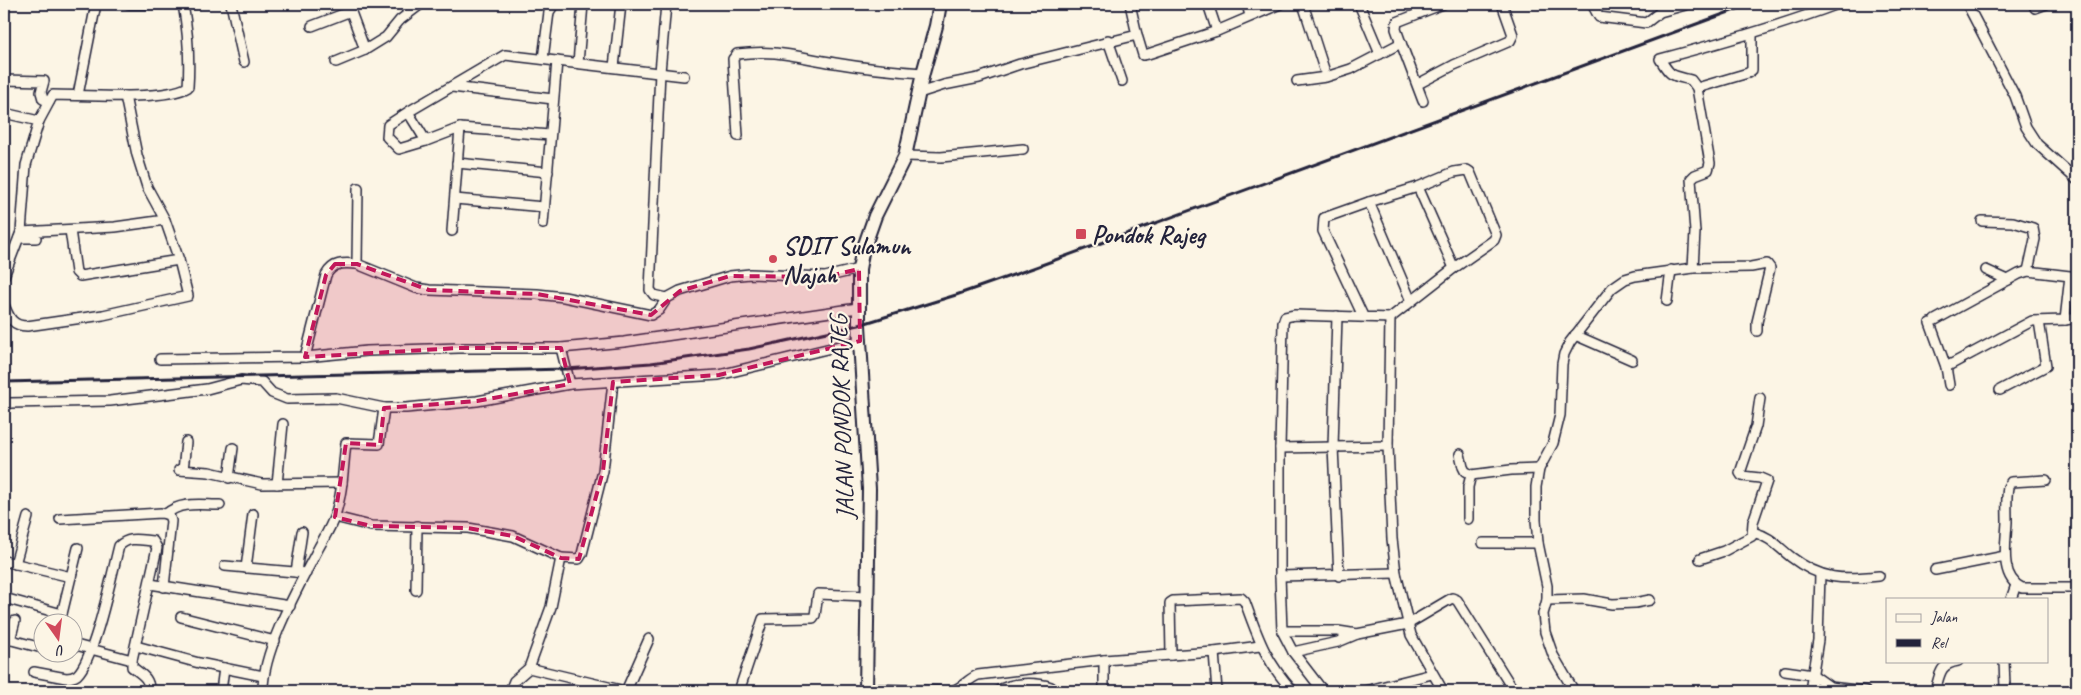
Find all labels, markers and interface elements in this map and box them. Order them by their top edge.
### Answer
place label: Pondok Rajeg [1092,219,1207,251]
marker: Pondok Rajeg [1074,227,1088,241]
place label: SDIT Sulamun Najah [783,230,912,291]
marker: SDIT Sulamun Najah [767,253,779,265]
street label: JALAN PONDOK RAJEG [822,311,862,521]
legend [1886,598,2048,662]
text: Jalan [1930,608,1958,627]
north arrow [32,612,82,662]
text: Rel [1931,634,1949,653]
text: U [53,641,66,660]

